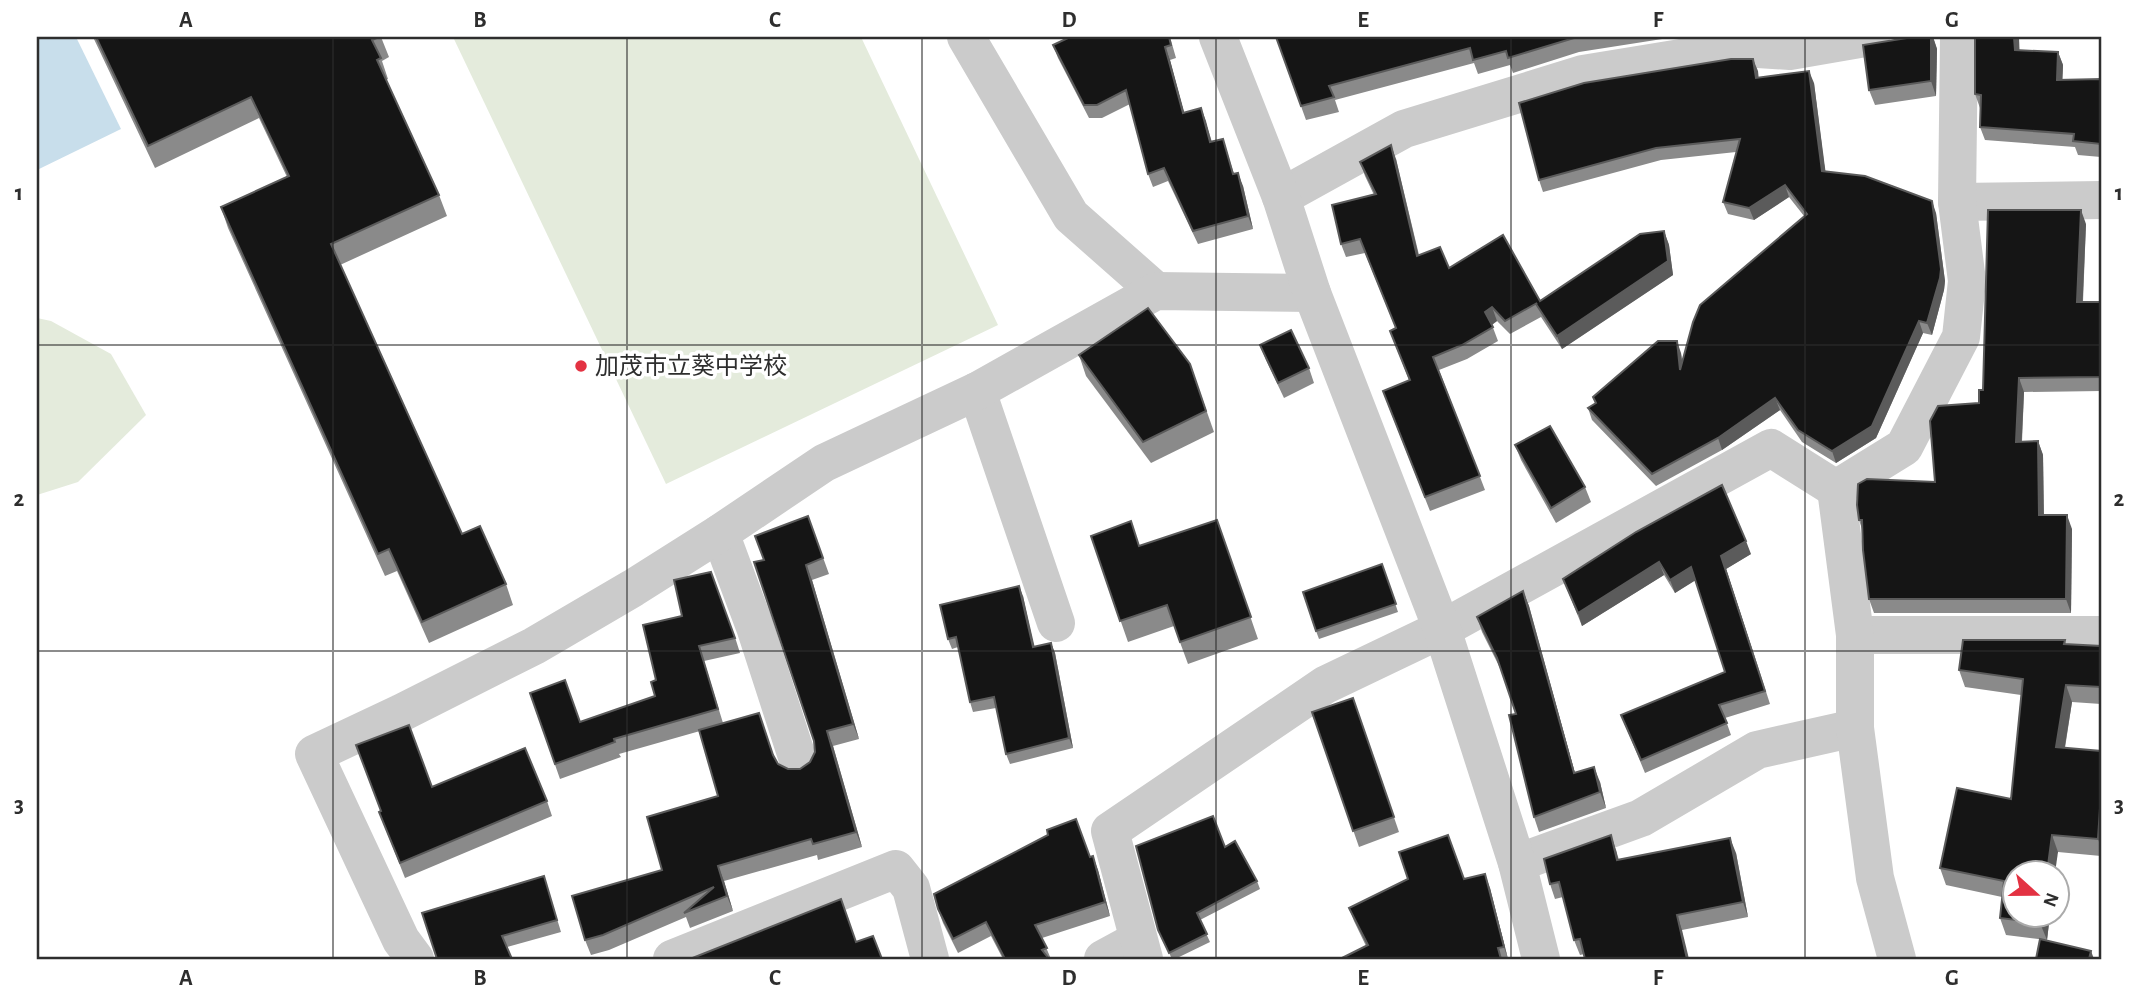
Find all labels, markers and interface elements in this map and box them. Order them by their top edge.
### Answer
text: A [179,9,193,32]
text: B [473,9,487,32]
text: C [769,9,781,32]
text: D [1061,9,1077,32]
text: E [1357,9,1369,32]
text: F [1653,9,1664,32]
text: G [1945,9,1959,32]
text: 1 [15,182,23,205]
text: 1 [2115,182,2123,205]
place label: 加茂市立葵中学校 [595,353,787,379]
marker: 加茂市立葵中学校 [573,358,589,374]
text: 2 [14,488,25,511]
text: 2 [2114,488,2125,511]
text: 3 [14,794,24,817]
text: 3 [2114,794,2124,817]
north arrow [2002,860,2072,930]
text: N [2039,890,2062,909]
text: A [179,967,193,990]
text: B [473,967,487,990]
text: C [769,967,781,990]
text: D [1061,967,1077,990]
text: E [1357,967,1369,990]
text: F [1653,967,1664,990]
text: G [1945,967,1959,990]

